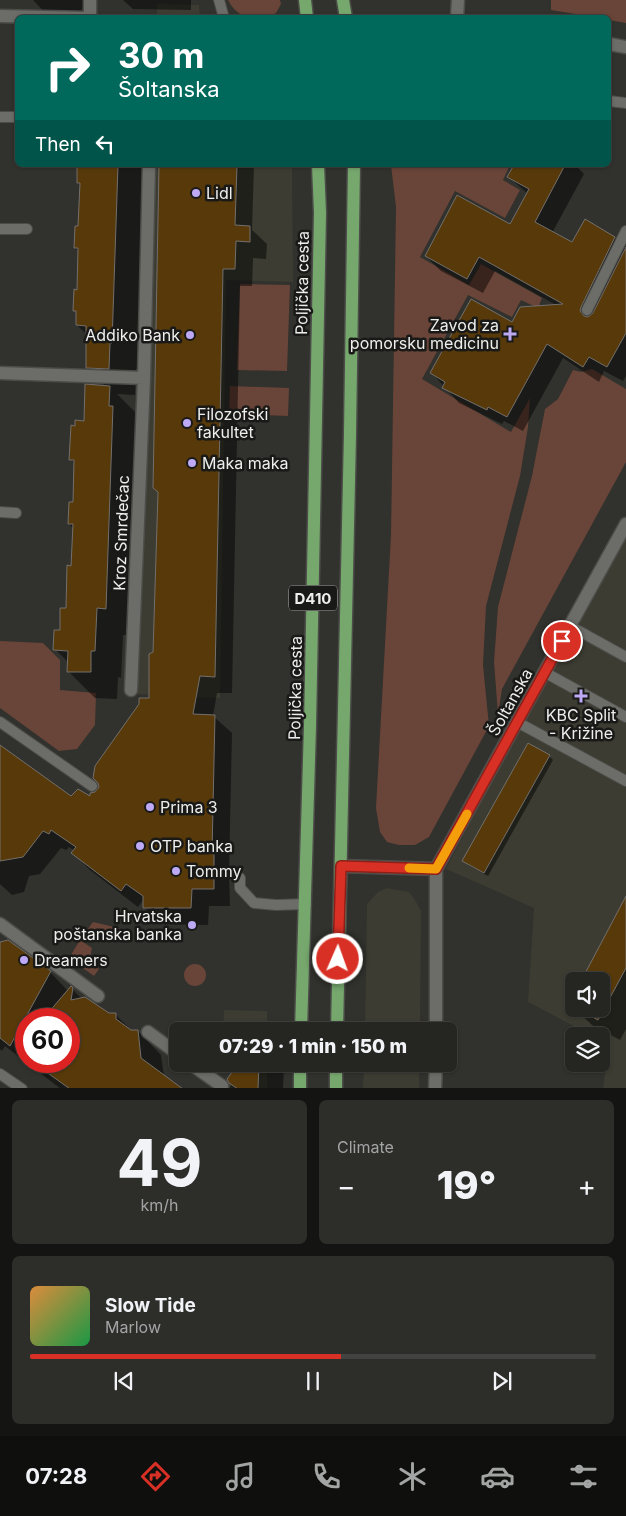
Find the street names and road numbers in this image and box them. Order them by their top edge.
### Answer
street label: Poljička cesta [291,231,313,335]
street label: Kroz Smrdečac [109,475,133,591]
road number: D410 [289,586,337,610]
street label: Poljička cesta [284,636,306,740]
street label: Šoltanska [483,665,537,739]

